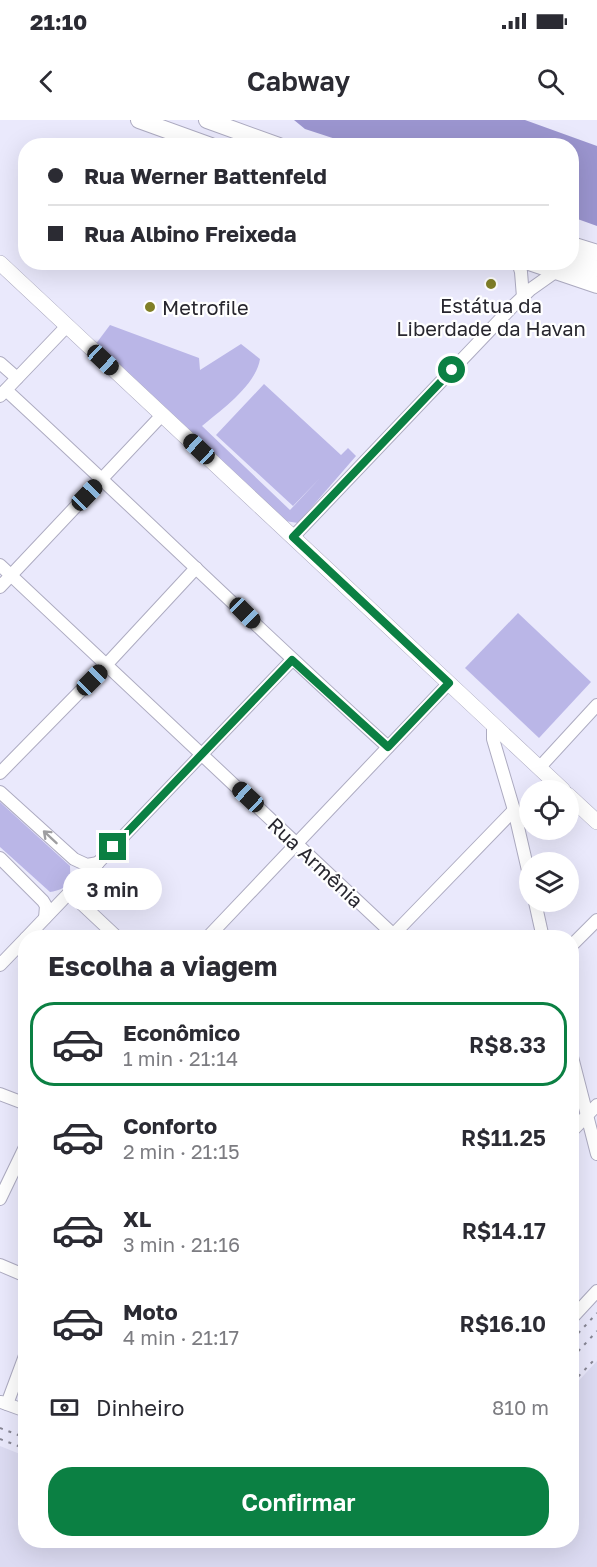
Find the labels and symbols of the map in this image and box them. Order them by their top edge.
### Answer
marker: Estátua da Liberdade da Havan [484,277,498,291]
place label: Estátua da Liberdade da Havan [396,293,586,340]
place label: Metrofile [162,295,249,319]
marker: Metrofile [143,300,157,314]
car [84,341,122,379]
route start [438,356,465,383]
car [180,430,218,468]
car [68,476,106,514]
car [226,594,264,632]
car [73,661,111,699]
car [229,778,267,816]
street label: Rua Armênia [264,812,368,912]
one-way arrow [43,830,58,844]
route end [99,833,126,860]
callout: 3 min [63,868,162,910]

